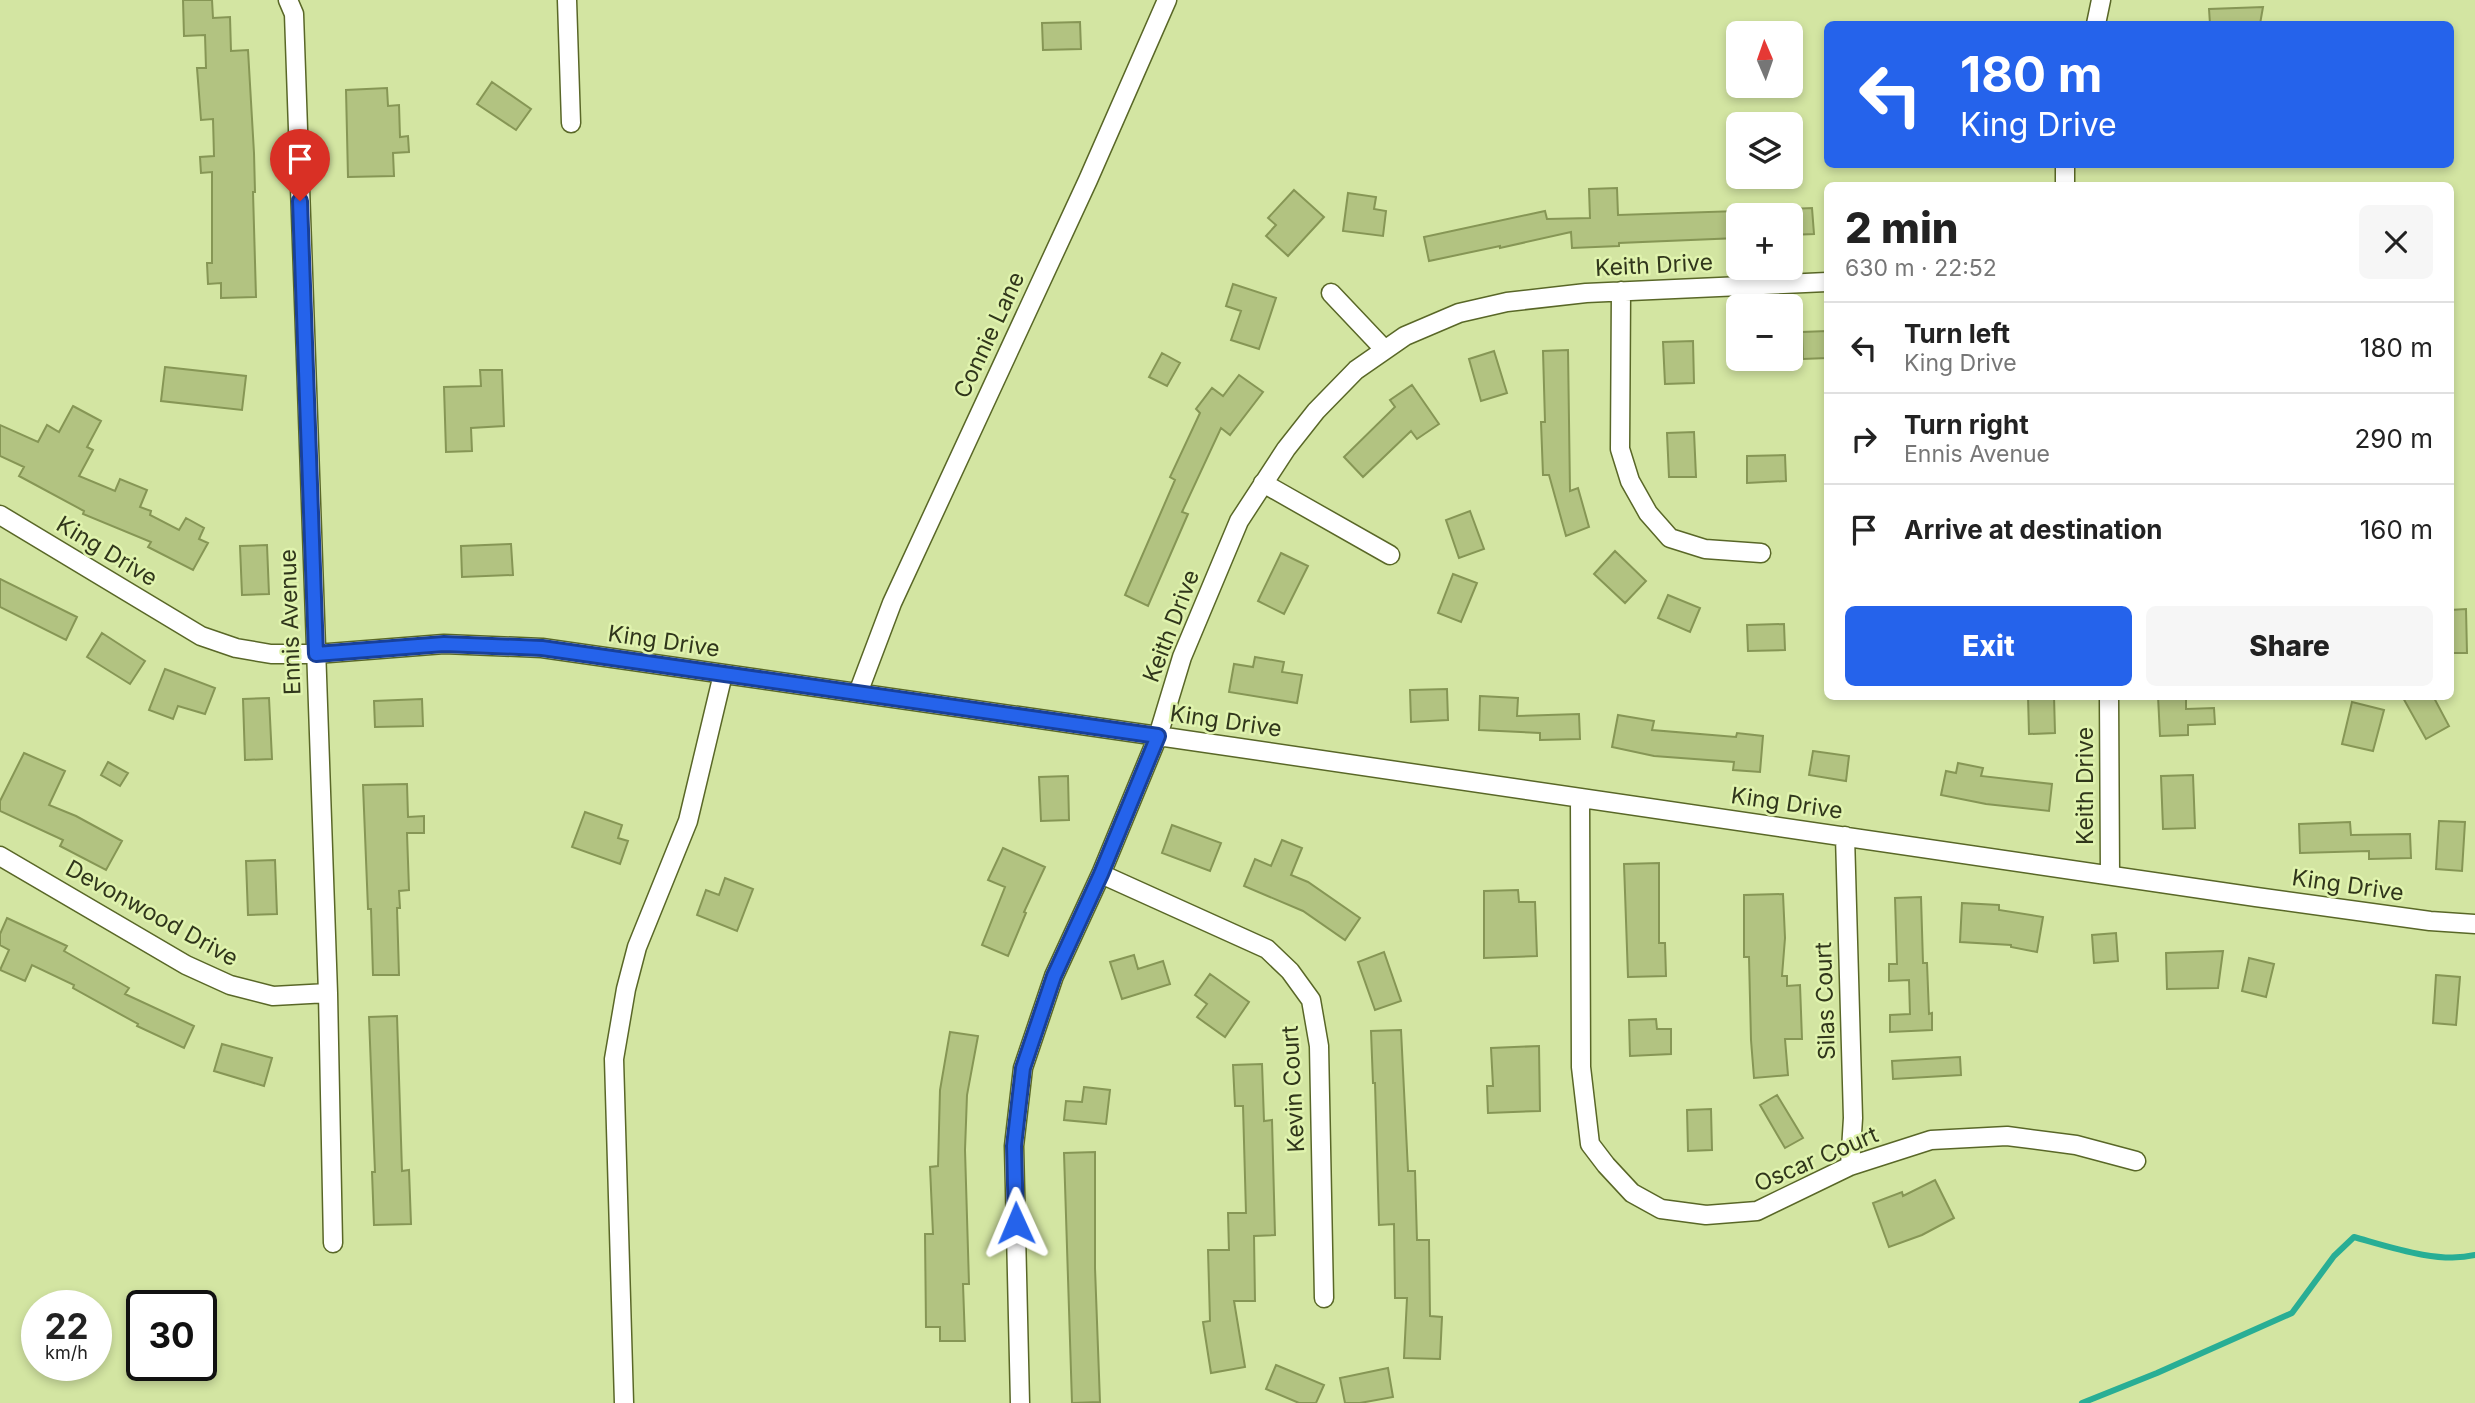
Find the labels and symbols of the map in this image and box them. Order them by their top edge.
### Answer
north arrow [1726,21,1802,98]
pin [270,129,330,201]
street label: Keith Drive [1594,248,1714,282]
street label: Connie Lane [948,267,1030,403]
street label: King Drive [52,510,162,592]
street label: Ennis Avenue [273,549,307,695]
street label: Keith Drive [1137,566,1205,686]
street label: King Drive [606,619,722,663]
street label: King Drive [1168,699,1284,743]
street label: Keith Drive [2071,727,2099,845]
street label: King Drive [1729,781,1845,825]
street label: Devonwood Drive [61,854,243,972]
street label: King Drive [2290,863,2406,907]
street label: Silas Court [1809,941,1841,1061]
street label: Kevin Court [1276,1024,1310,1153]
street label: Oscar Court [1750,1120,1883,1198]
position arrow [979,1186,1053,1260]
speed limit sign: 30 [126,1290,217,1381]

